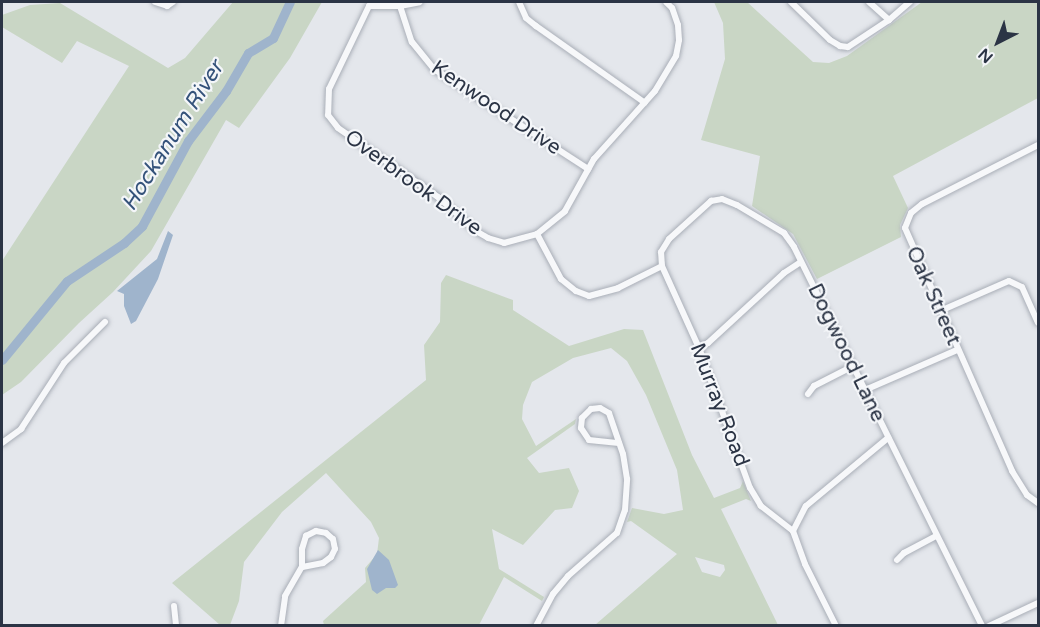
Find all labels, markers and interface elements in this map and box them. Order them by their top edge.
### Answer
north arrow [968,12,1028,72]
text: N [974,44,997,67]
street label: Kenwood Drive [426,55,566,161]
water label: Hockanum River [116,56,230,216]
street label: Overbrook Drive [340,125,486,241]
street label: Oak Street [900,243,966,349]
street label: Dogwood Lane [802,280,890,426]
street label: Murray Road [684,340,754,470]

